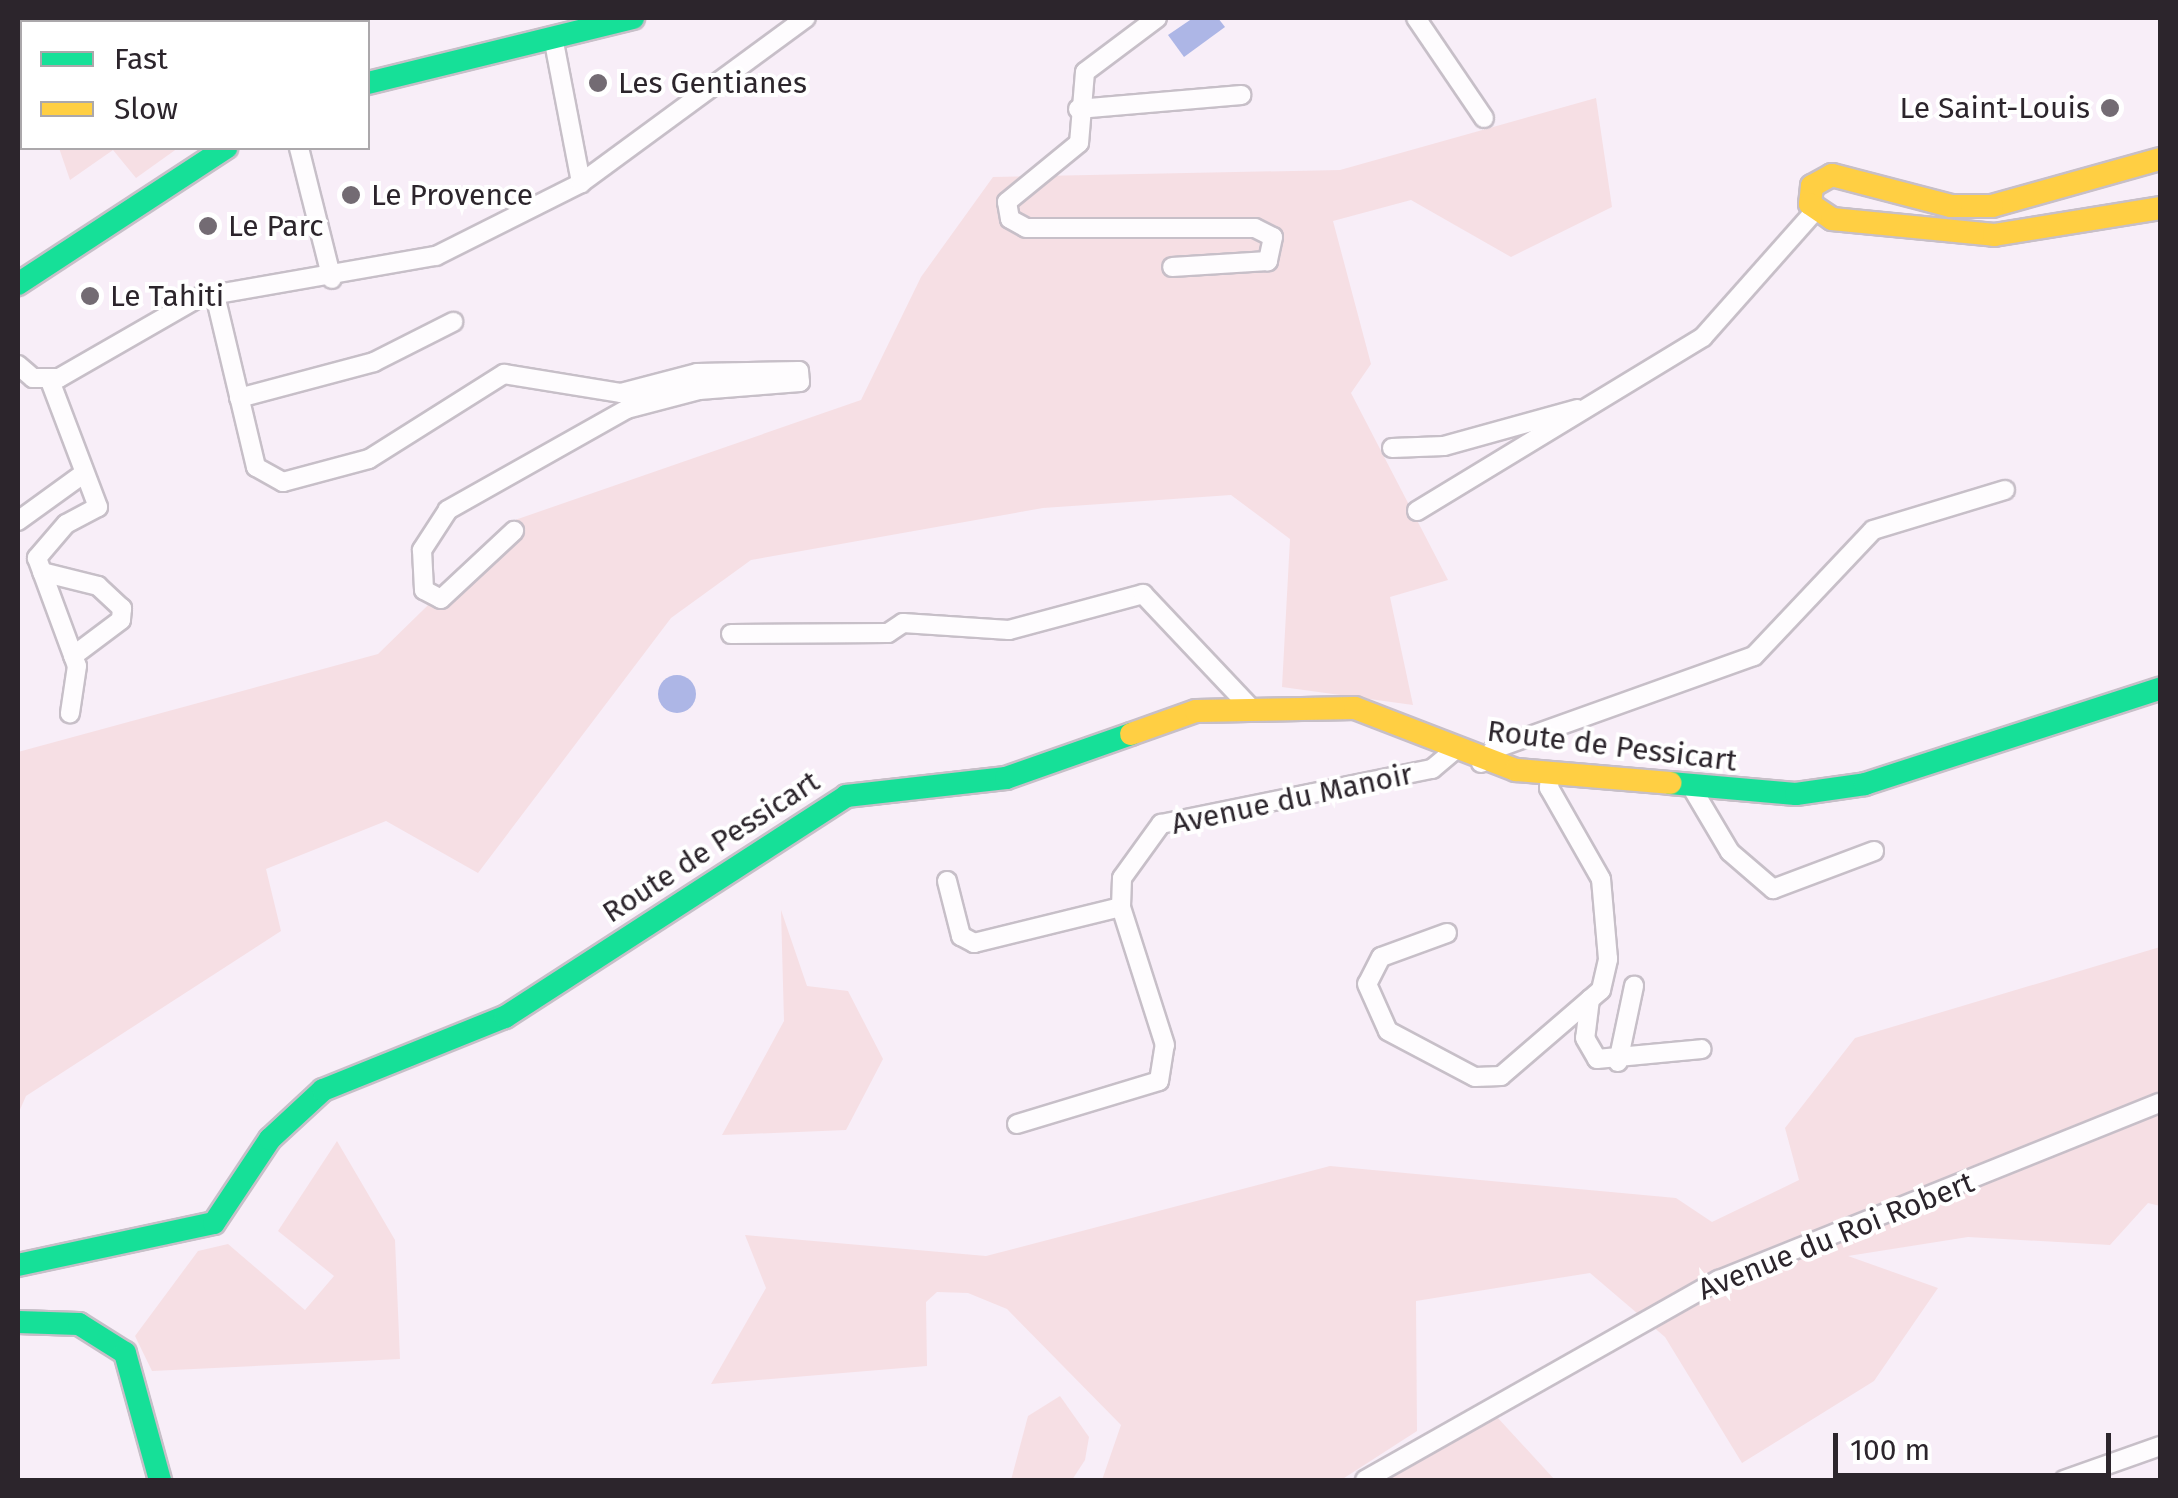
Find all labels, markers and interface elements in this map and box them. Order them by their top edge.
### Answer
legend [20,20,370,150]
text: Fast [114,41,168,77]
place label: Les Gentianes [618,65,807,101]
marker: Les Gentianes [587,72,609,94]
place label: Le Saint-Louis [1899,90,2090,126]
text: Slow [114,91,178,127]
marker: Le Saint-Louis [2099,97,2121,119]
place label: Le Provence [371,177,533,213]
marker: Le Provence [340,184,362,206]
place label: Le Parc [228,208,324,244]
marker: Le Parc [197,215,219,237]
place label: Le Tahiti [110,278,224,314]
marker: Le Tahiti [79,285,101,307]
street label: Route de Pessicart [1485,713,1739,779]
street label: Avenue du Manoir [1168,756,1416,842]
street label: Route de Pessicart [596,763,826,931]
street label: Avenue du Roi Robert [1693,1164,1979,1308]
scale bar [1838,1413,2116,1475]
text: 100 m [1850,1432,1930,1468]

